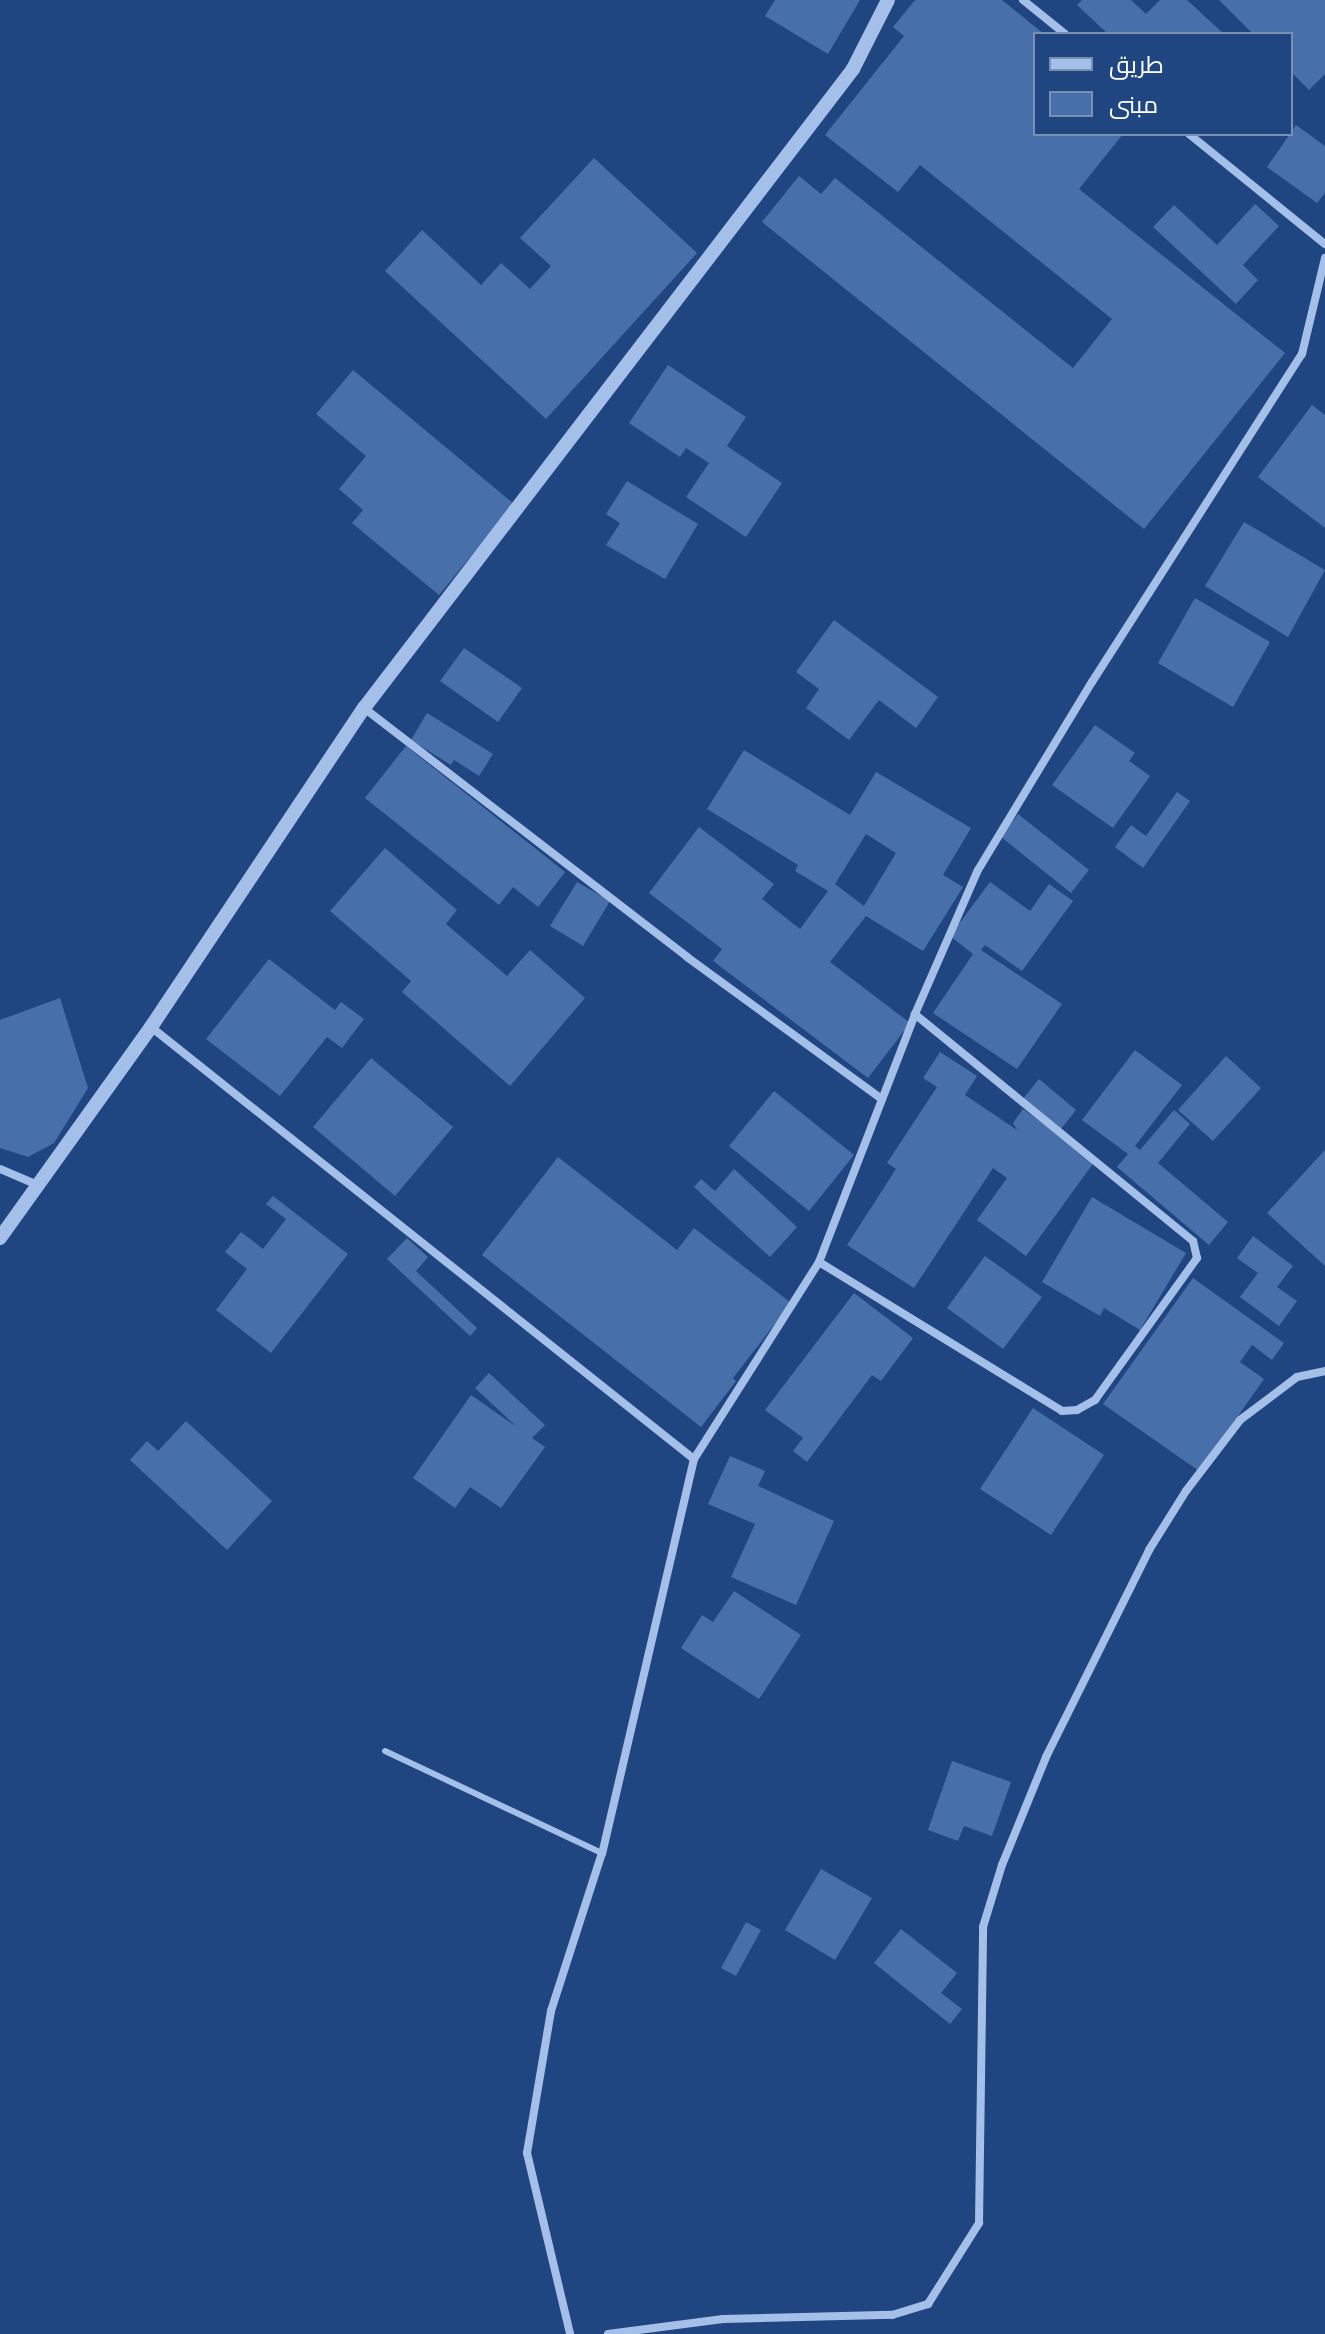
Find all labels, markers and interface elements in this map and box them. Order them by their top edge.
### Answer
legend [1033,32,1293,136]
text: طريق [1109,51,1164,79]
text: مبنى [1109,91,1158,119]

